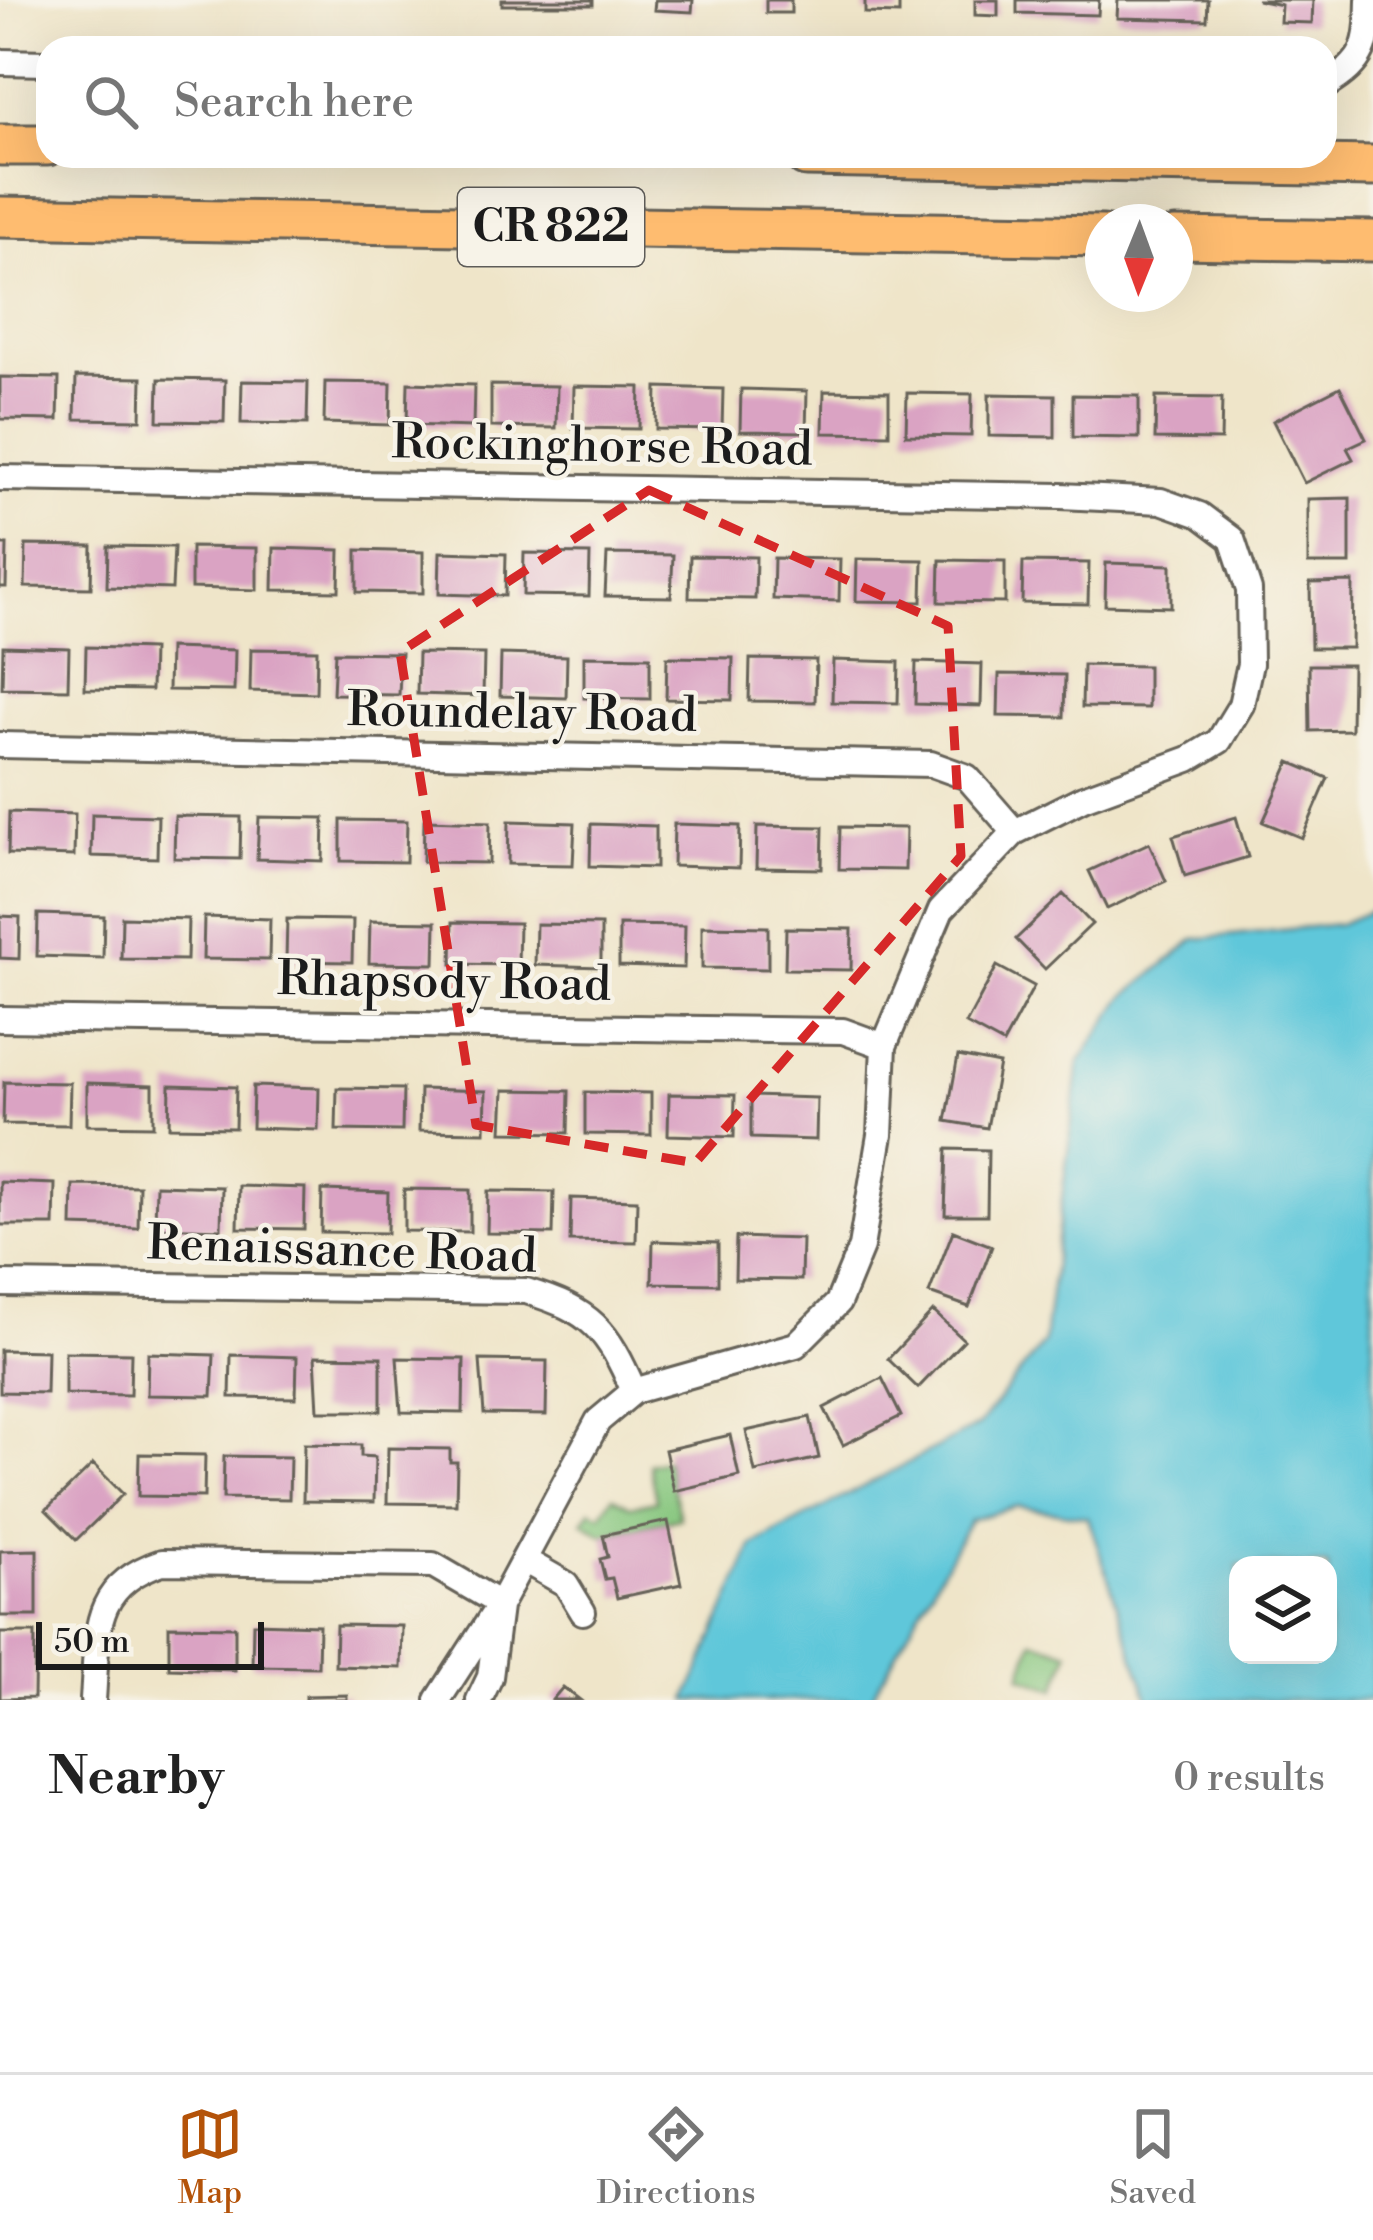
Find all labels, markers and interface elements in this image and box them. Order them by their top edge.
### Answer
search box [36,36,1337,168]
icon: search [78,69,144,135]
text: Search here [174,74,414,131]
road number: CR 822 [458,188,644,266]
north arrow [1085,204,1193,312]
street label: Rockinghorse Road [391,413,813,481]
street label: Roundelay Road [347,681,697,747]
street label: Rhapsody Road [276,950,612,1016]
street label: Renaissance Road [146,1214,538,1288]
map controls [1229,1556,1337,1664]
button: layers [1229,1556,1337,1664]
scale bar [36,1616,264,1669]
text: 50 m [54,1622,130,1663]
text: Nearby [48,1746,224,1810]
text: 0 results [1173,1754,1325,1803]
tab: Map [177,2101,243,2214]
tab: Directions [597,2101,756,2214]
tab: Saved [1109,2101,1196,2214]

